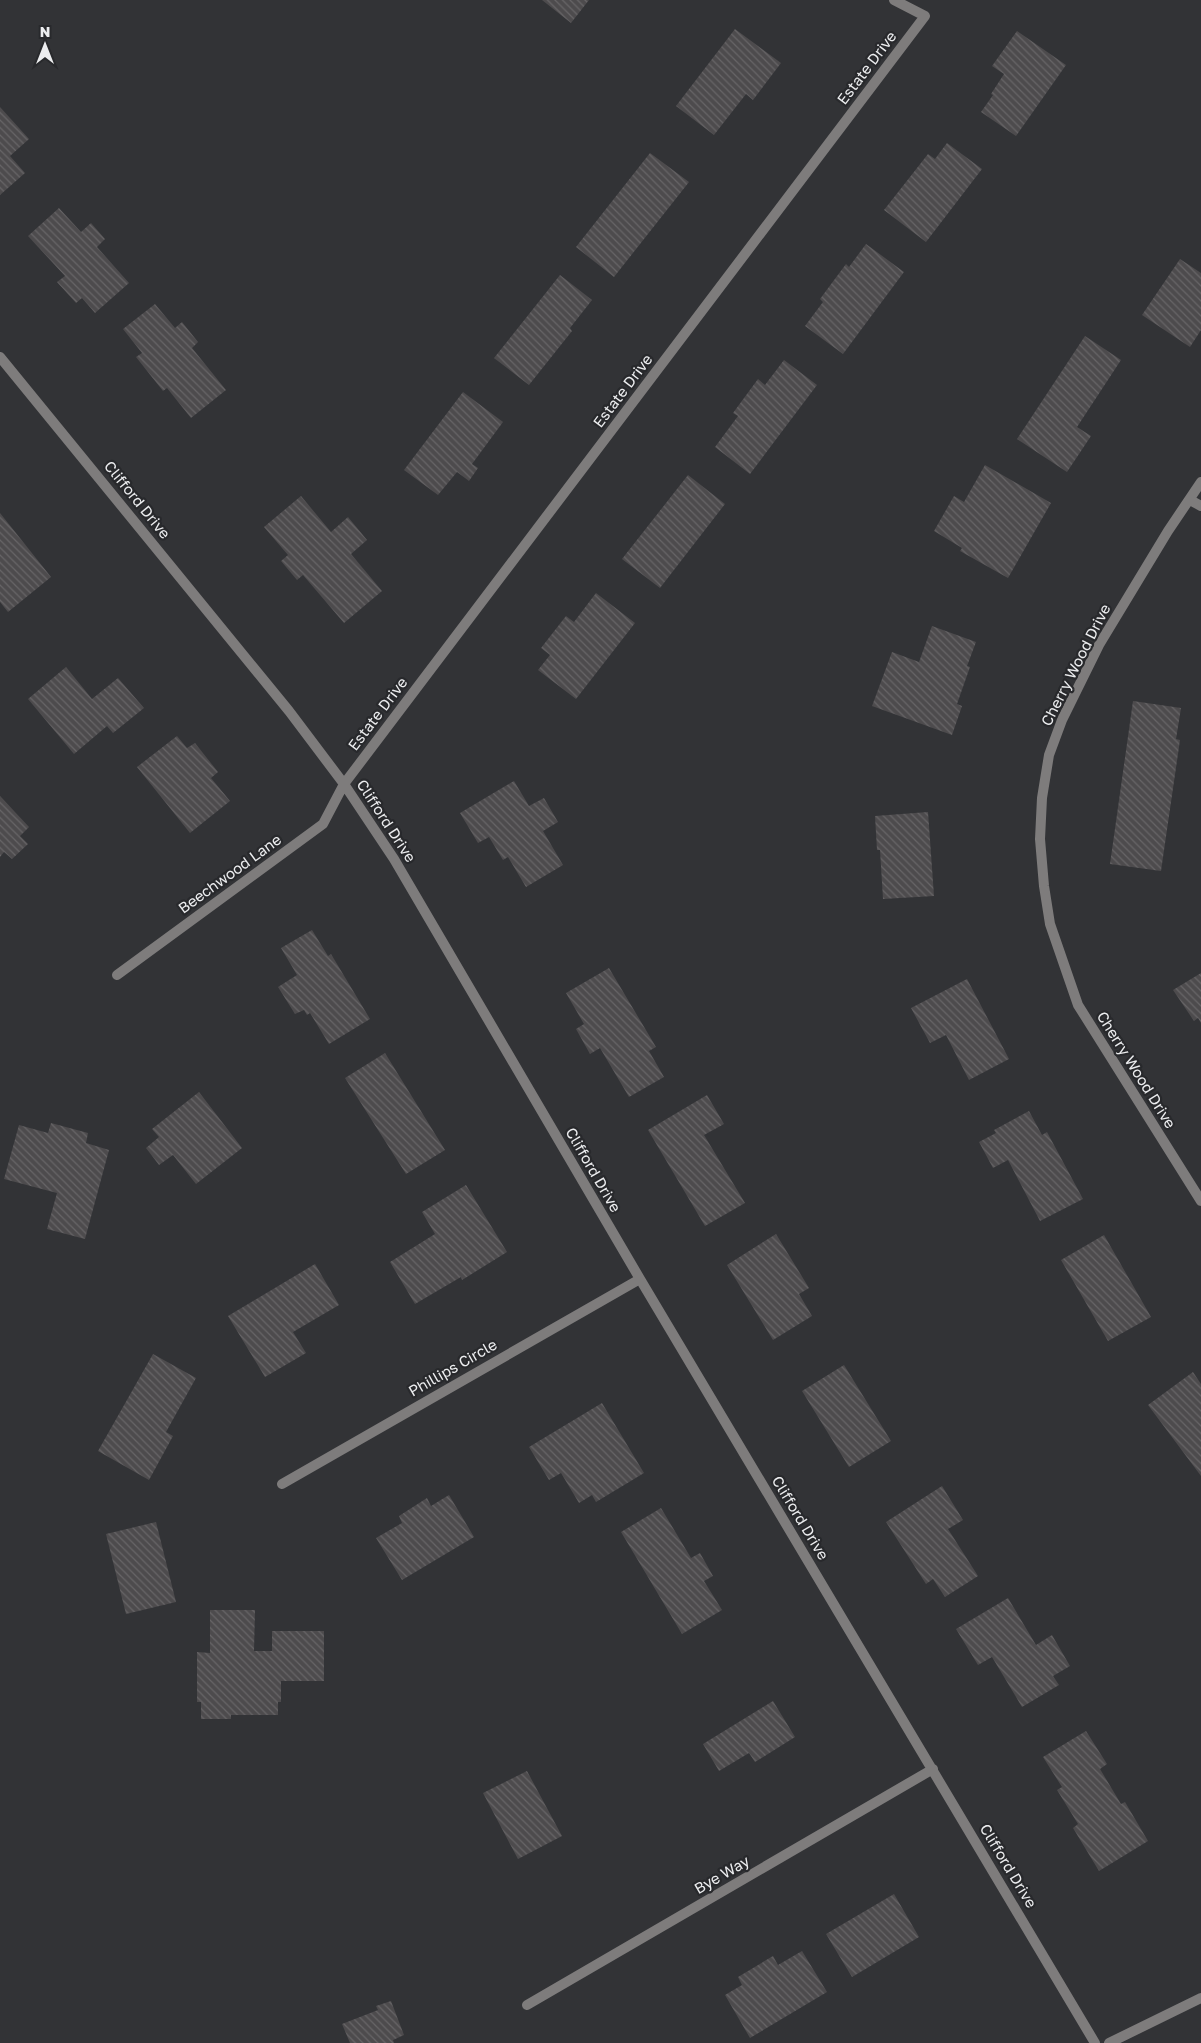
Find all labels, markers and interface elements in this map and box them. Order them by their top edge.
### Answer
north arrow [20,20,70,70]
text: N [40,23,50,40]
street label: Estate Drive [833,27,900,108]
street label: Estate Drive [589,350,656,431]
street label: Clifford Drive [101,457,175,542]
street label: Cherry Wood Drive [1037,600,1114,728]
street label: Estate Drive [344,673,411,754]
street label: Clifford Drive [353,776,420,865]
street label: Beechwood Lane [174,830,285,917]
street label: Cherry Wood Drive [1094,1008,1180,1131]
street label: Clifford Drive [562,1124,626,1215]
street label: Phillips Circle [405,1334,500,1400]
street label: Clifford Drive [769,1472,833,1563]
street label: Clifford Drive [977,1820,1041,1911]
street label: Bye Way [691,1851,753,1897]

